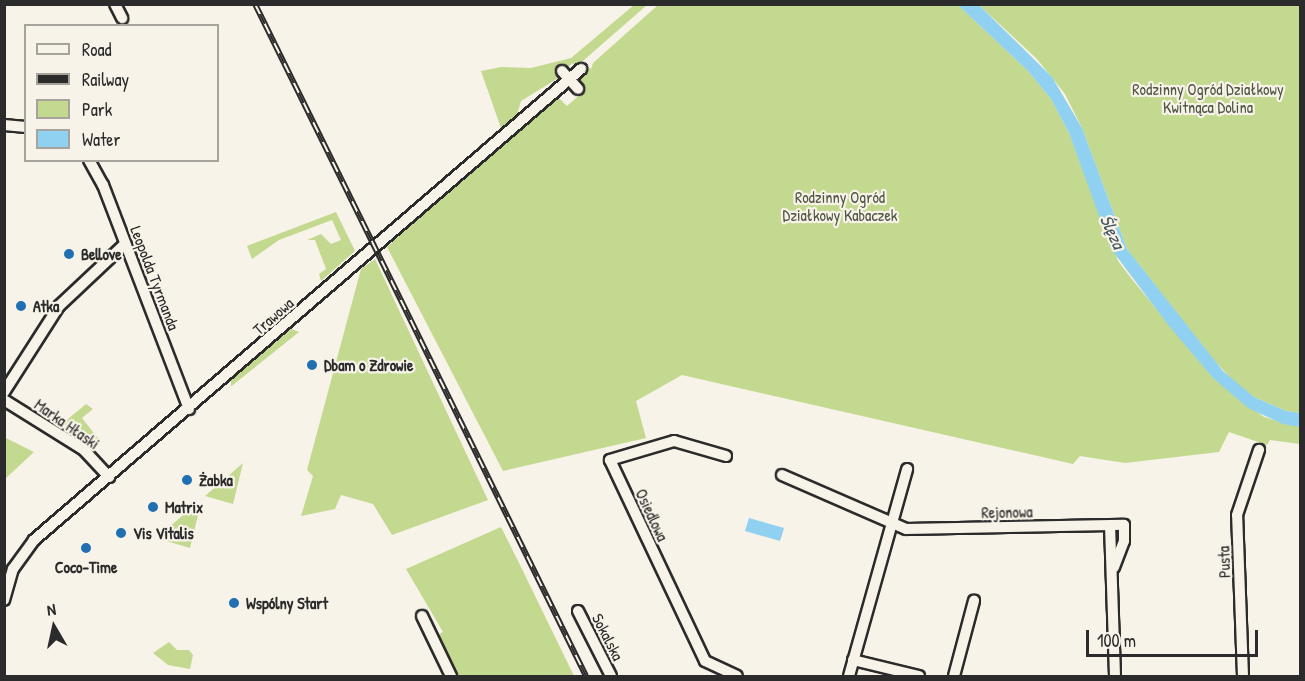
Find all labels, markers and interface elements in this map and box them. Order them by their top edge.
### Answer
legend [24,24,219,162]
text: Road [82,37,112,62]
text: Railway [82,67,129,92]
park label: Rodzinny Ogród Działkowy Kwitnąca Dolina [1132,79,1284,117]
text: Park [82,97,112,122]
text: Water [82,127,120,152]
park label: Rodzinny Ogród Działkowy Kabaczek [783,187,897,225]
water label: Ślęza [1095,212,1129,252]
street label: Leopolda Tyrmanda [126,223,184,333]
place label: Bellove [81,244,122,264]
marker: Bellove [62,247,76,261]
street label: Trawowa [249,293,297,339]
place label: Atka [33,296,59,316]
marker: Atka [14,299,28,313]
place label: Dbam o Zdrowie [324,355,413,375]
marker: Dbam o Zdrowie [305,358,319,372]
street label: Marka Hłaski [31,395,103,453]
place label: Żabka [199,470,233,490]
marker: Żabka [180,473,194,487]
street label: Osiedlowa [632,486,672,544]
place label: Matrix [165,497,203,517]
marker: Matrix [146,500,160,514]
street label: Rejonowa [981,502,1033,522]
place label: Vis Vitalis [133,523,194,543]
marker: Vis Vitalis [114,526,128,540]
marker: Coco-Time [79,541,93,555]
street label: Pusta [1214,546,1234,578]
place label: Coco-Time [55,557,117,577]
place label: Wspólny Start [246,593,328,613]
marker: Wspólny Start [227,596,241,610]
north arrow [24,597,84,657]
text: N [45,598,57,621]
street label: Sokalska [588,610,628,664]
scale bar [1089,618,1262,656]
text: 100 m [1097,628,1136,653]

